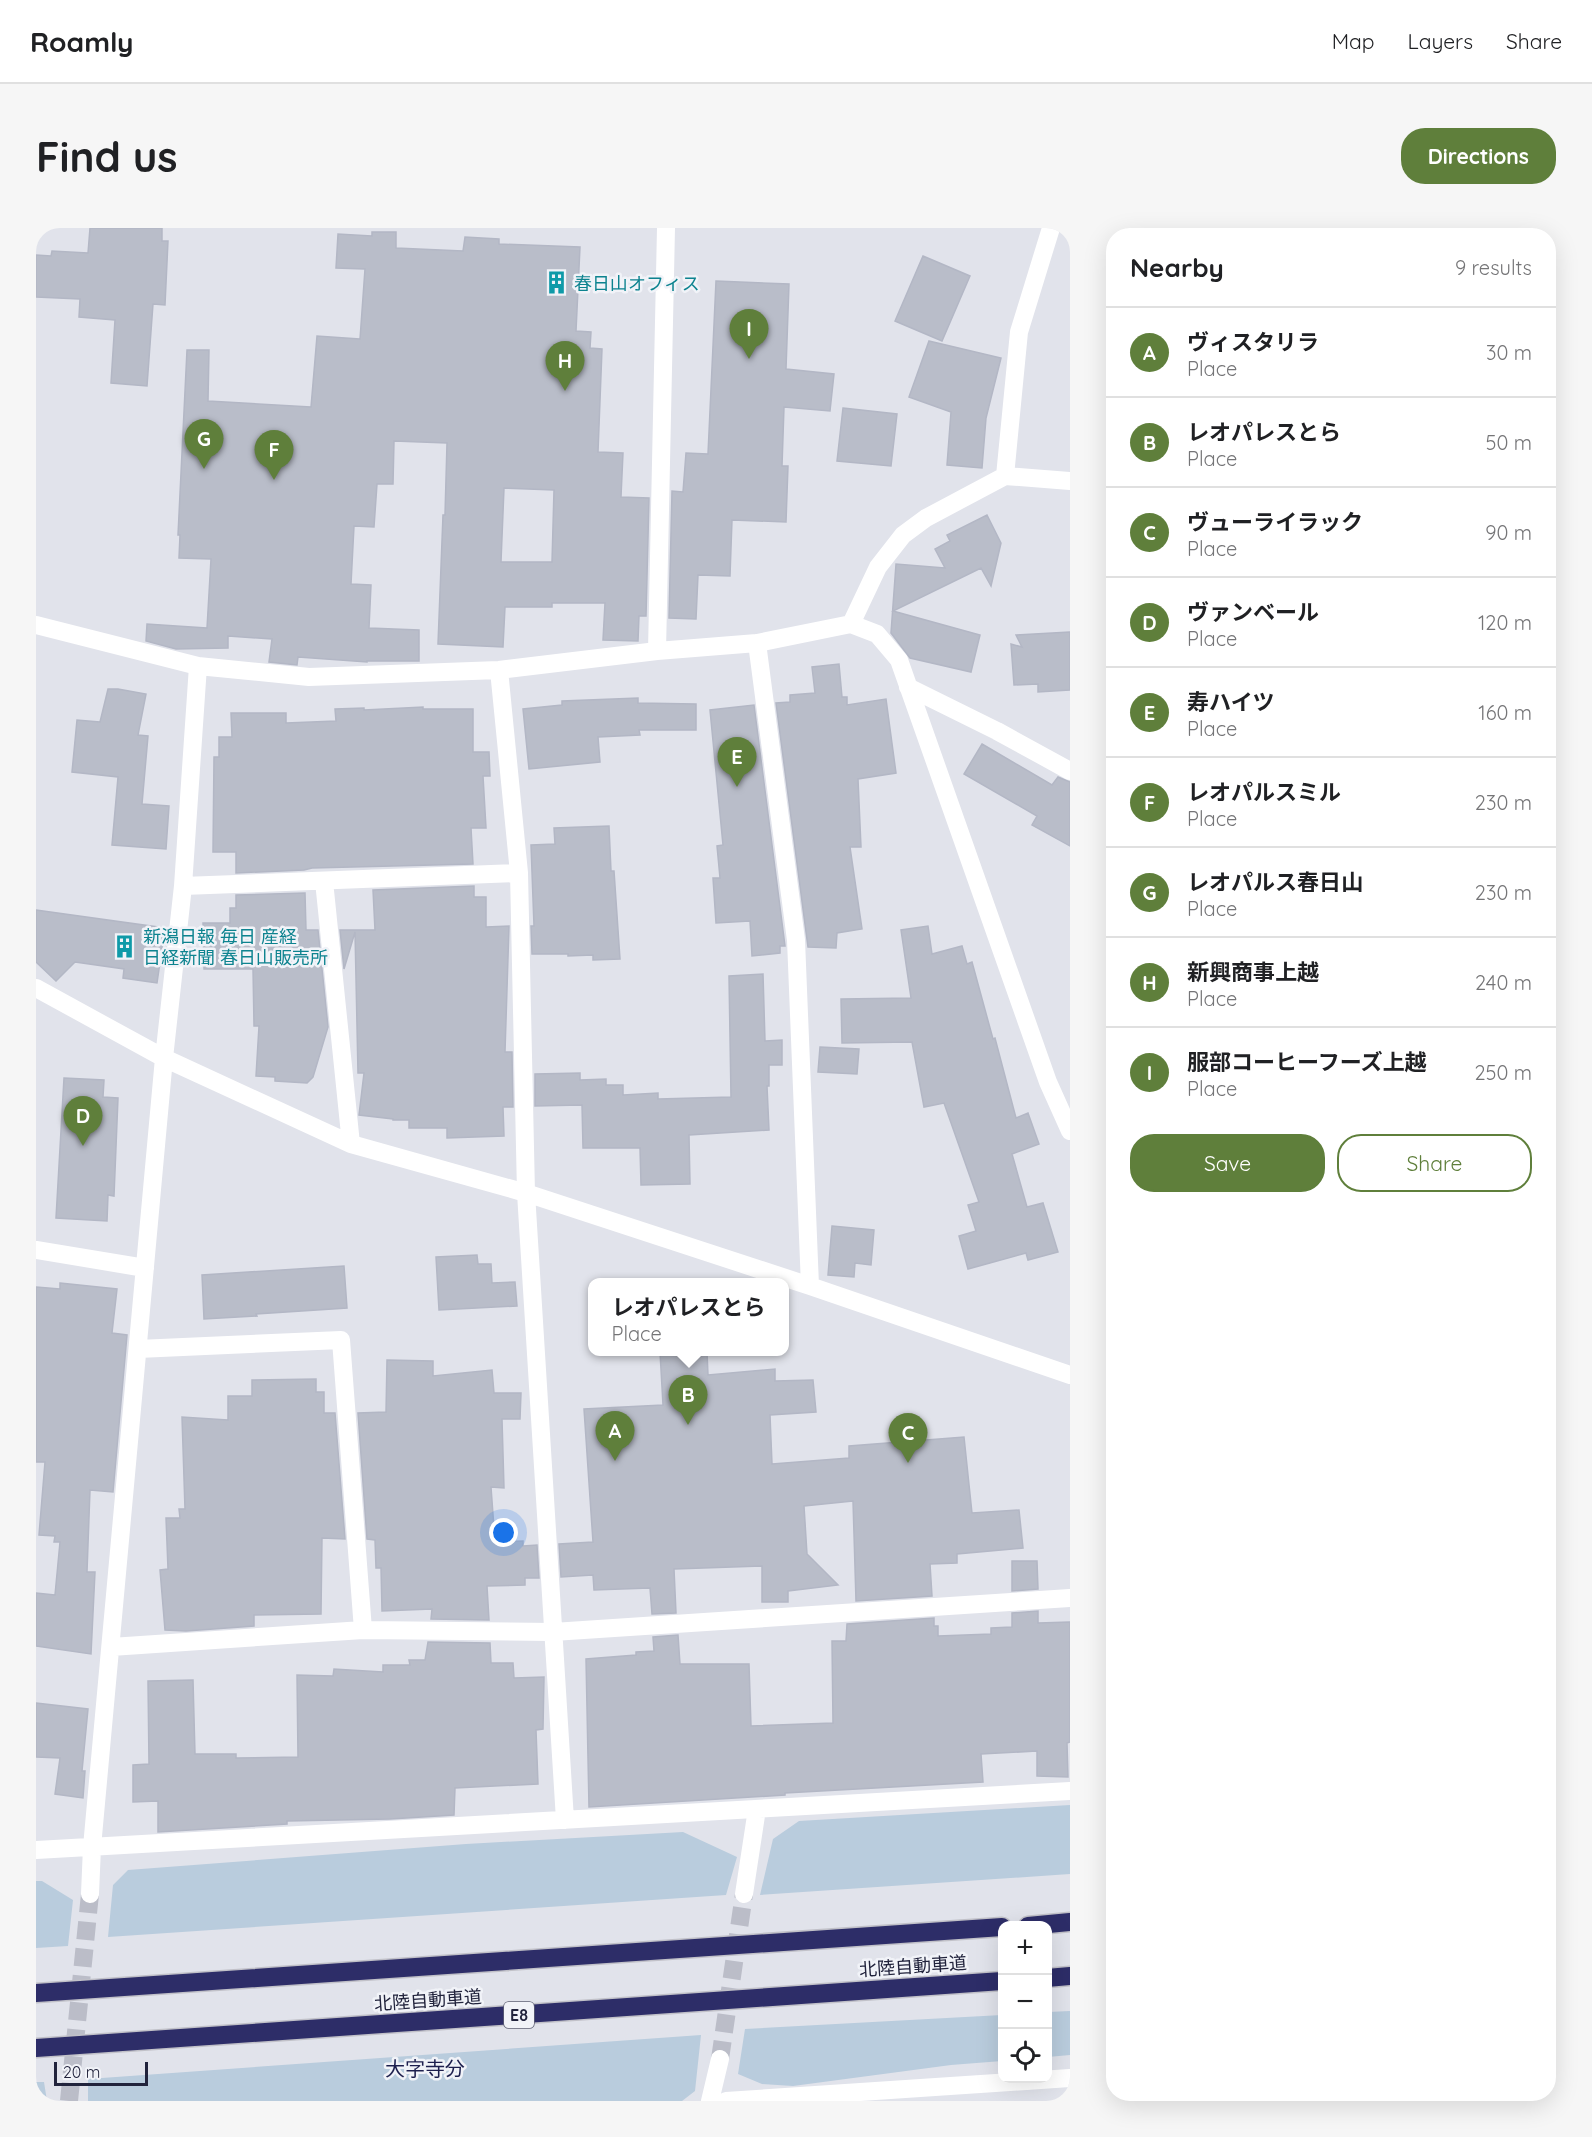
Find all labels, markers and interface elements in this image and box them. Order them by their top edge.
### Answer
text: Roamly [30,24,134,59]
text: Map [1332,28,1375,54]
text: Layers [1408,28,1473,54]
text: Share [1506,28,1562,54]
button: Directions [1401,128,1556,184]
text: Find us [36,130,178,183]
text: Nearby [1130,251,1224,284]
text: 9 results [1455,255,1532,280]
building icon: 春日山オフィス [543,270,569,296]
place label: 春日山オフィス [574,272,700,295]
pin: I [730,310,768,359]
text: ヴィスタリラ [1187,328,1319,356]
text: A [1143,340,1156,365]
text: 30 m [1486,340,1532,365]
pin: H [546,342,584,391]
text: Place [1187,356,1237,381]
text: レオパレスとら [1187,418,1341,446]
pin: G [184,420,224,469]
pin: F [254,430,294,480]
text: B [1143,430,1156,455]
text: 50 m [1486,430,1532,455]
text: Place [1187,446,1237,471]
text: ヴューライラック [1187,508,1363,536]
text: C [1143,520,1156,545]
text: 90 m [1485,520,1532,545]
text: Place [1187,536,1237,561]
text: ヴァンベール [1187,598,1319,626]
text: D [1142,610,1157,635]
text: 120 m [1478,610,1532,635]
text: Place [1187,626,1237,651]
text: 寿ハイツ [1187,688,1275,716]
text: E [1144,700,1155,725]
text: 160 m [1478,700,1532,725]
text: Place [1187,716,1237,741]
pin: E [718,738,756,787]
text: レオパルスミル [1187,778,1341,806]
text: F [1144,790,1155,815]
text: 230 m [1475,790,1532,815]
text: Place [1187,806,1237,831]
text: レオパルス春日山 [1187,868,1363,896]
text: G [1143,880,1156,905]
text: 230 m [1475,880,1532,905]
text: Place [1187,896,1237,921]
place label: 新潟日報 毎日 産経 日経新聞 春日山販売所 [143,925,328,969]
building icon: 新潟日報 毎日 産経 日経新聞 春日山販売所 [112,933,138,959]
text: 新興商事上越 [1187,958,1319,986]
text: H [1142,970,1157,995]
text: 240 m [1475,970,1532,995]
text: Place [1187,986,1237,1011]
text: 服部コーヒーフーズ上越 [1187,1048,1427,1076]
text: I [1147,1060,1152,1085]
text: 250 m [1474,1060,1532,1085]
text: Place [1187,1076,1237,1101]
pin: D [64,1096,102,1146]
button: Save [1130,1134,1325,1192]
button: Share [1337,1134,1532,1192]
popup [588,1278,789,1356]
text: レオパレスとら [611,1293,766,1321]
text: Place [611,1321,662,1346]
pin: B [668,1376,708,1425]
pin: A [596,1412,634,1461]
pin: C [888,1414,928,1463]
your location [489,1518,518,1547]
map controls [998,1921,1052,2083]
button: + [998,1921,1052,1975]
street label: 北陸自動車道 [858,1951,968,1981]
button: − [998,1975,1052,2029]
street label: 北陸自動車道 [373,1985,483,2015]
road number: E8 [504,2002,534,2028]
button: locate [998,2029,1052,2083]
district label: 大字寺分 [385,2056,465,2081]
scale bar [54,2059,148,2086]
text: 20 m [63,2062,100,2082]

